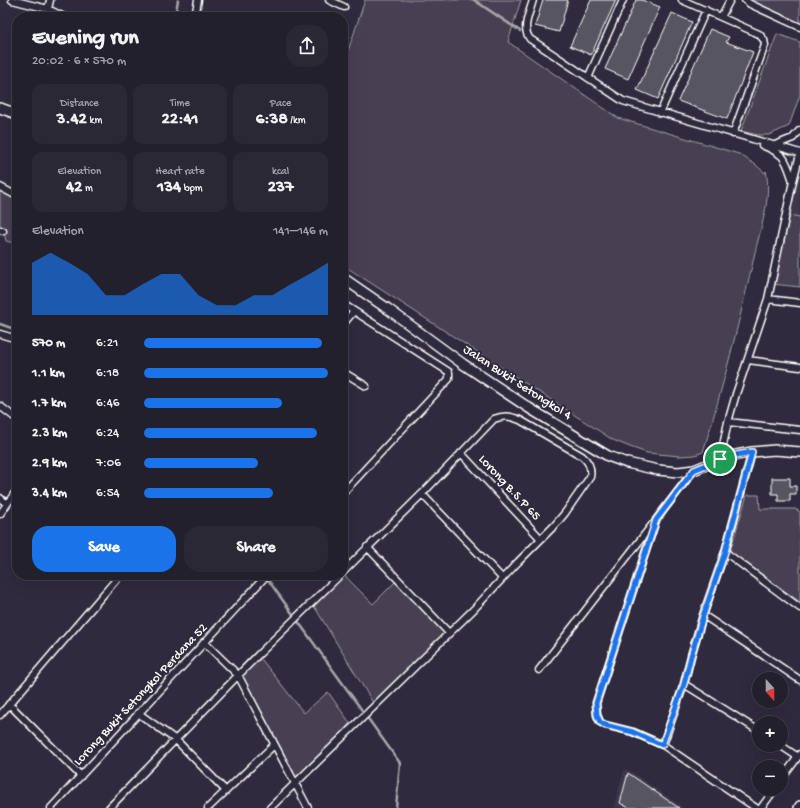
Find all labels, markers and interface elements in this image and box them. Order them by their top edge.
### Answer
button: share [286,25,328,67]
text: Evening run [32,26,139,52]
text: 20:02 · 6 × 570 m [32,54,126,69]
text: Distance [60,98,99,110]
text: Time [170,98,190,110]
text: Pace [270,98,291,110]
text: 3.42 [56,110,87,130]
text: 22:41 [162,110,198,130]
text: 6:38 [256,110,288,130]
text: km [87,115,102,127]
text: /km [288,115,306,127]
text: Elevation [57,166,101,178]
text: Heart rate [155,166,205,178]
text: kcal [272,166,289,178]
text: 42 [66,178,82,198]
text: 134 [157,178,181,198]
text: 237 [268,178,294,198]
text: m [82,183,93,195]
text: bpm [181,183,203,195]
text: Elevation [32,224,84,239]
text: 141–146 m [273,224,328,239]
text: 570 m [32,336,65,351]
text: 6:21 [96,336,118,351]
street label: Jalan Bukit Setongkol 4 [460,342,574,424]
text: 1.1 km [32,366,65,381]
text: 6:18 [96,366,119,381]
text: 1.7 km [32,396,66,411]
text: 6:46 [96,396,119,411]
text: 2.3 km [32,426,67,441]
text: 6:24 [96,426,119,441]
pin [703,442,737,476]
icon: arrive [709,448,731,470]
street label: Lorong B.S.P 65 [475,452,543,524]
text: 2.9 km [32,456,67,471]
text: 7:06 [96,456,121,471]
text: 3.4 km [32,486,67,501]
text: 6:54 [96,486,120,501]
button: Save [32,526,176,572]
button: Share [184,526,328,572]
street label: Lorong Bukit Setongkol Perdana 52 [71,620,211,769]
north arrow [752,672,788,708]
map controls [752,672,788,796]
button: + [752,716,788,752]
button: − [752,760,788,796]

